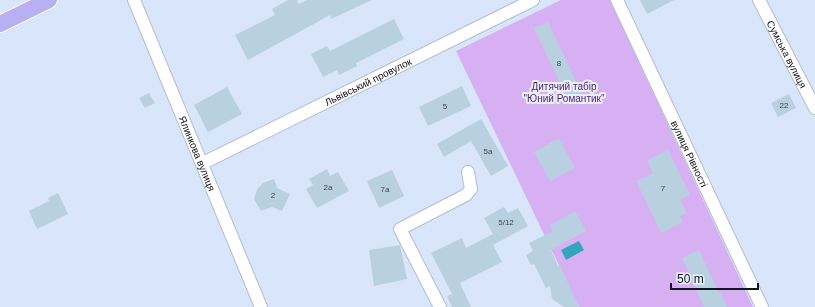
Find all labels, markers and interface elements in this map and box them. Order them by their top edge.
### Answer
street label: Сумська вулиця [765,19,809,90]
street label: Львівський провулок [323,56,414,108]
house number: 8 [557,59,562,68]
park label: Дитячий табір "Юний Романтик" [524,81,605,104]
house number: 22 [780,101,789,110]
house number: 5 [443,102,448,111]
street label: Ялинкова вулиця [177,114,217,193]
street label: вулиця Рівності [669,119,710,189]
house number: 5а [484,147,493,156]
house number: 2а [324,183,333,192]
house number: 7 [661,184,666,193]
house number: 7а [381,185,390,194]
house number: 2 [271,191,276,200]
house number: 5/12 [498,218,514,227]
scale bar [671,265,758,291]
text: 50 m [677,272,704,286]

